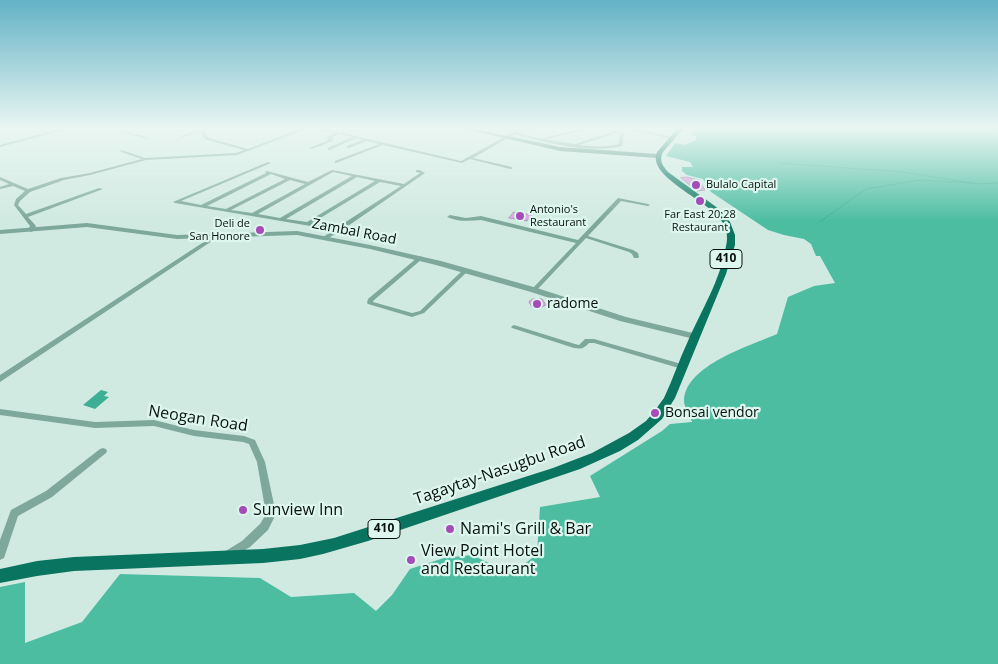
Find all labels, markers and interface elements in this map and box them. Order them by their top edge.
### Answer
place label: Bulalo Capital [706,178,776,192]
marker: Bulalo Capital [690,179,702,191]
marker: Far East 20:28 Restaurant [694,195,706,207]
place label: Antonio's Restaurant [530,203,586,229]
place label: Far East 20:28 Restaurant [664,208,736,234]
marker: Antonio's Restaurant [514,210,526,222]
street label: Zambal Road [310,216,398,248]
place label: Deli de San Honore [189,217,250,243]
marker: Deli de San Honore [254,224,266,236]
road number: 410 [710,250,742,268]
place label: radome [547,296,598,312]
marker: radome [531,298,543,310]
street label: Neogan Road [147,402,249,436]
place label: Bonsai vendor [665,405,759,421]
marker: Bonsai vendor [649,407,661,419]
street label: Tagaytay-Nasugbu Road [412,433,588,509]
place label: Sunview Inn [253,500,343,520]
marker: Sunview Inn [237,504,249,516]
place label: Nami's Grill & Bar [460,519,591,539]
road number: 410 [368,520,400,538]
marker: Nami's Grill & Bar [444,523,456,535]
place label: View Point Hotel and Restaurant [421,541,543,579]
marker: View Point Hotel and Restaurant [405,554,417,566]

